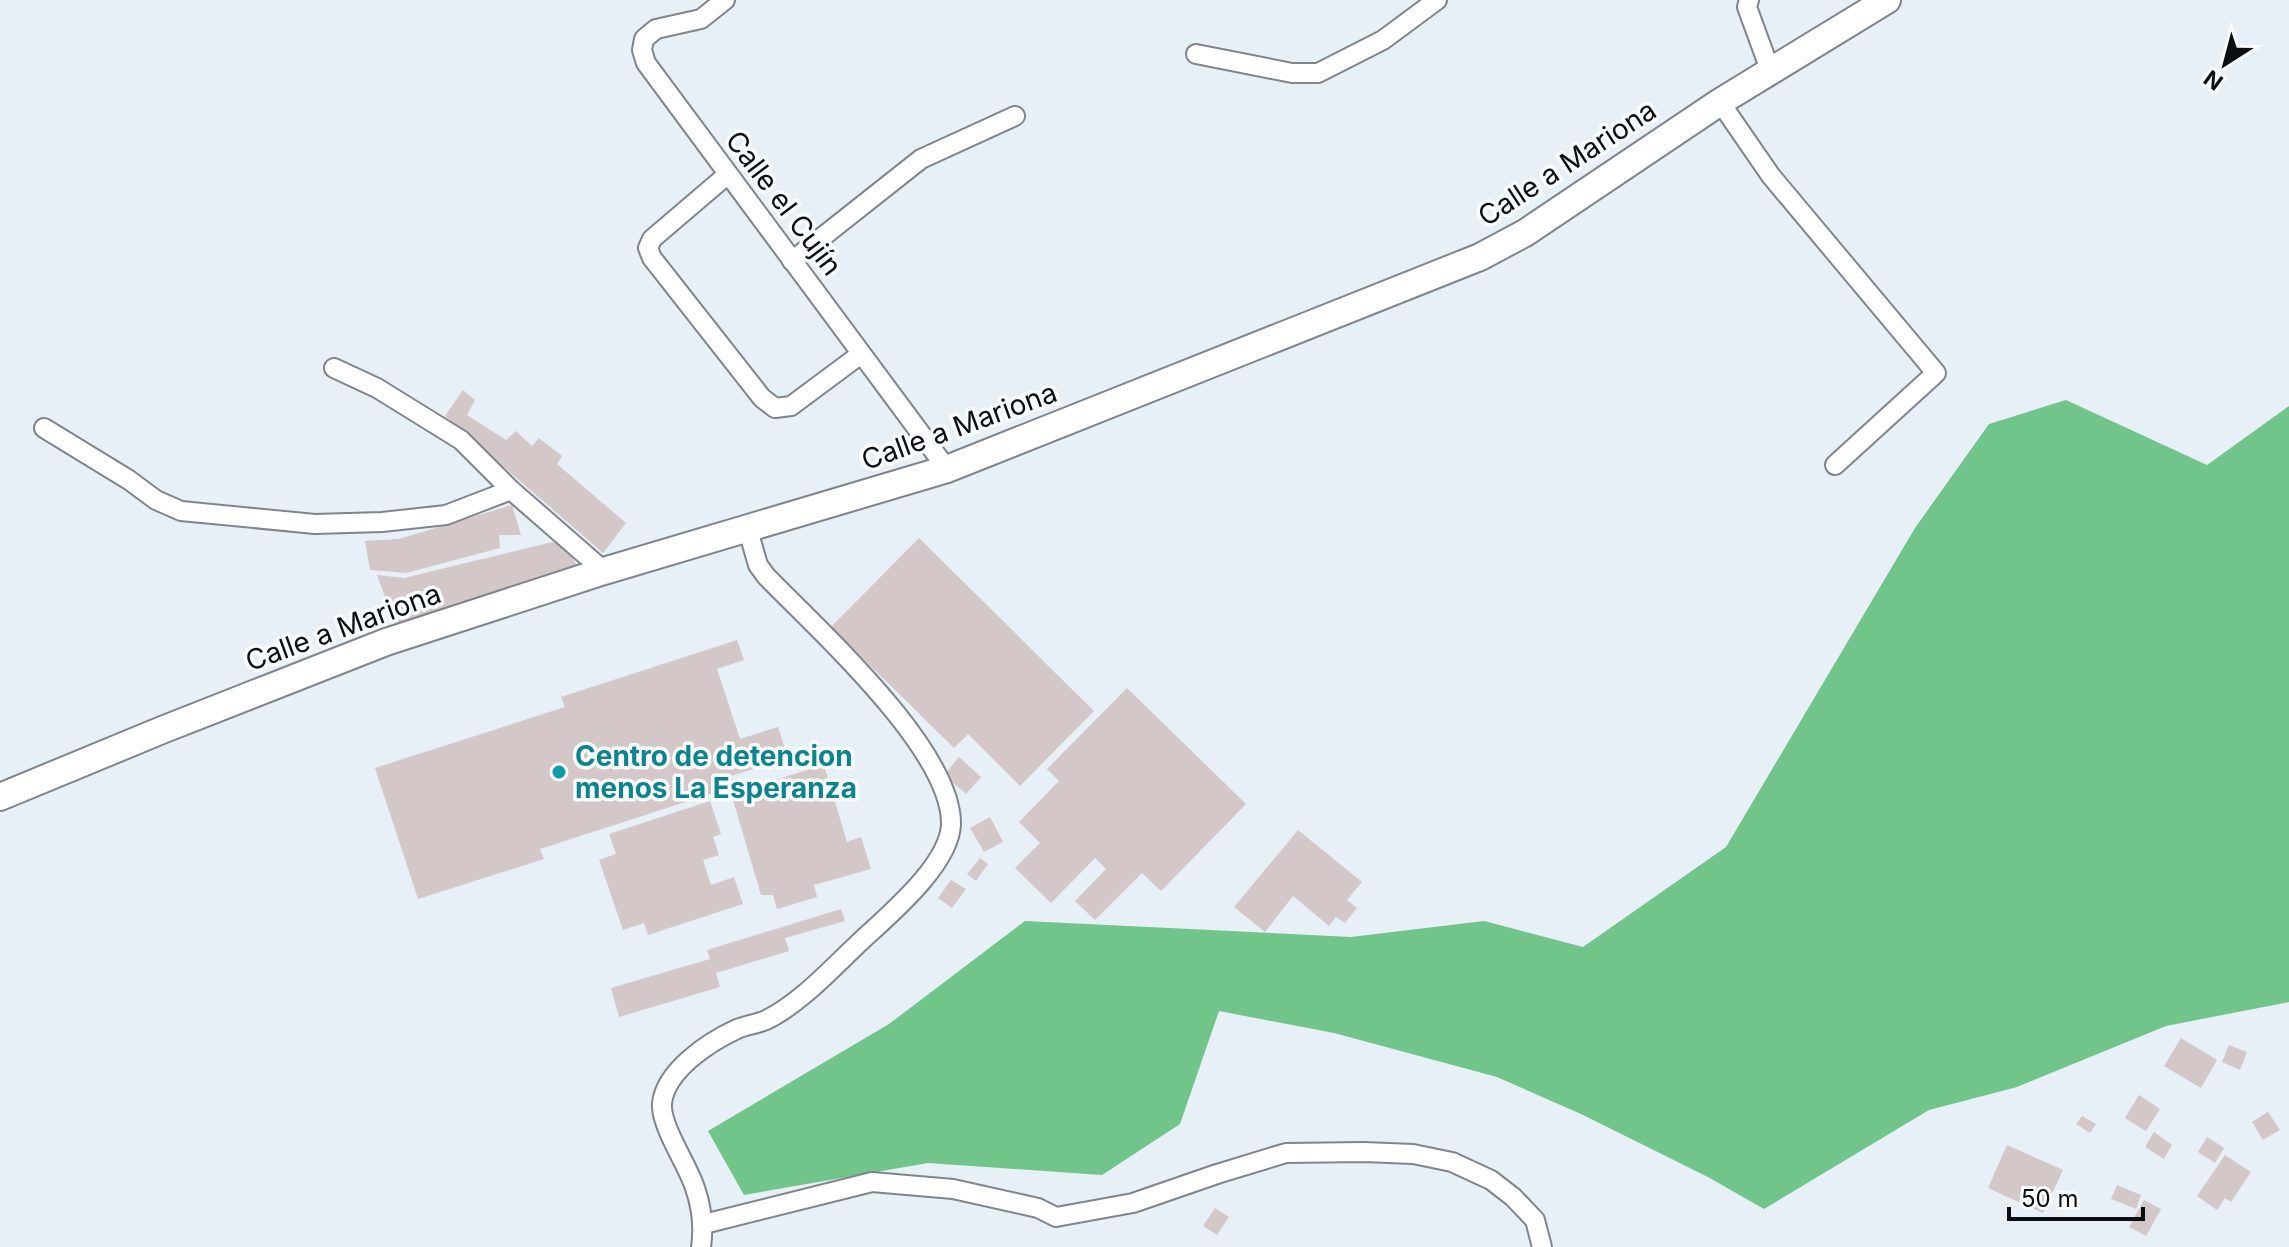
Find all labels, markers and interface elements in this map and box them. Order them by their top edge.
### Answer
north arrow [2185,24,2265,104]
text: N [2199,65,2228,96]
street label: Calle a Mariona [1472,93,1662,233]
street label: Calle el Cujín [719,124,849,282]
street label: Calle a Mariona [857,375,1061,477]
street label: Calle a Mariona [241,576,445,678]
place label: Centro de detencion menos La Esperanza [575,739,857,805]
marker: Centro de detencion menos La Esperanza [550,763,568,781]
scale bar [2009,1171,2143,1221]
text: 50 m [2021,1184,2079,1213]

